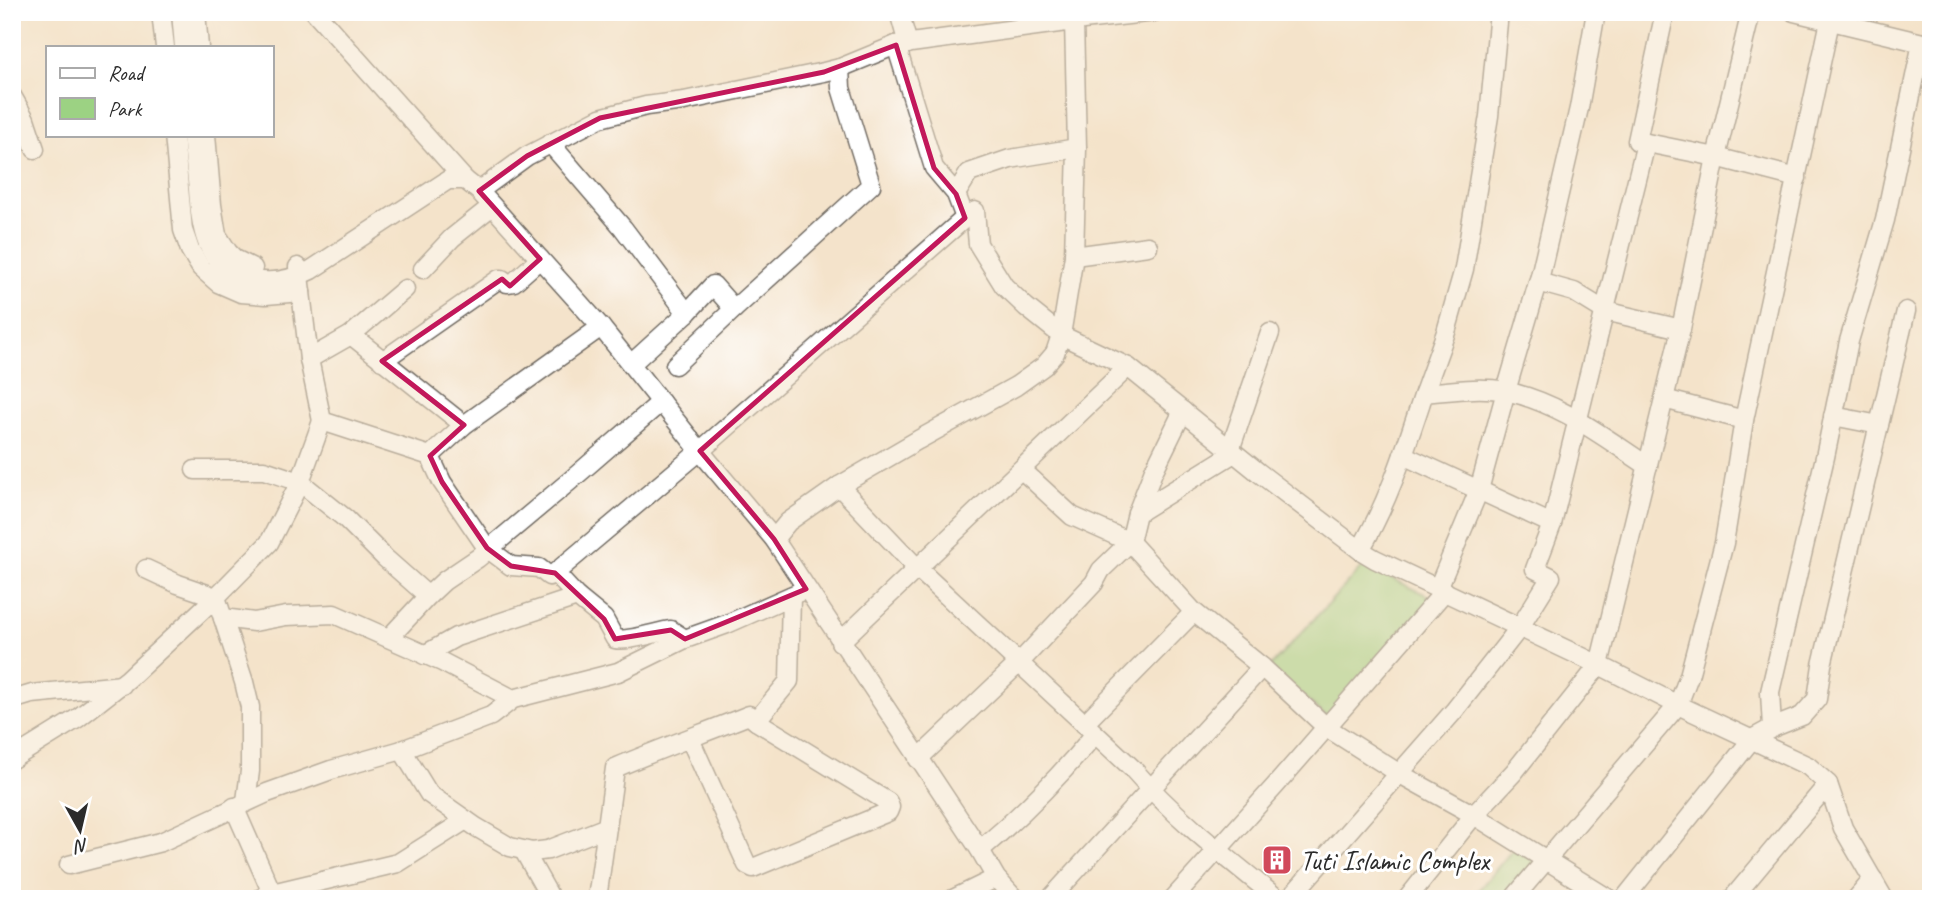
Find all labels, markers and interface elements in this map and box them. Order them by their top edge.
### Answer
legend [46,46,273,136]
text: Road [108,60,147,86]
text: Park [108,96,143,122]
north arrow [46,796,116,866]
text: N [72,833,90,859]
building icon: Tuti Islamic Complex [1260,843,1294,877]
place label: Tuti Islamic Complex [1300,843,1492,878]

